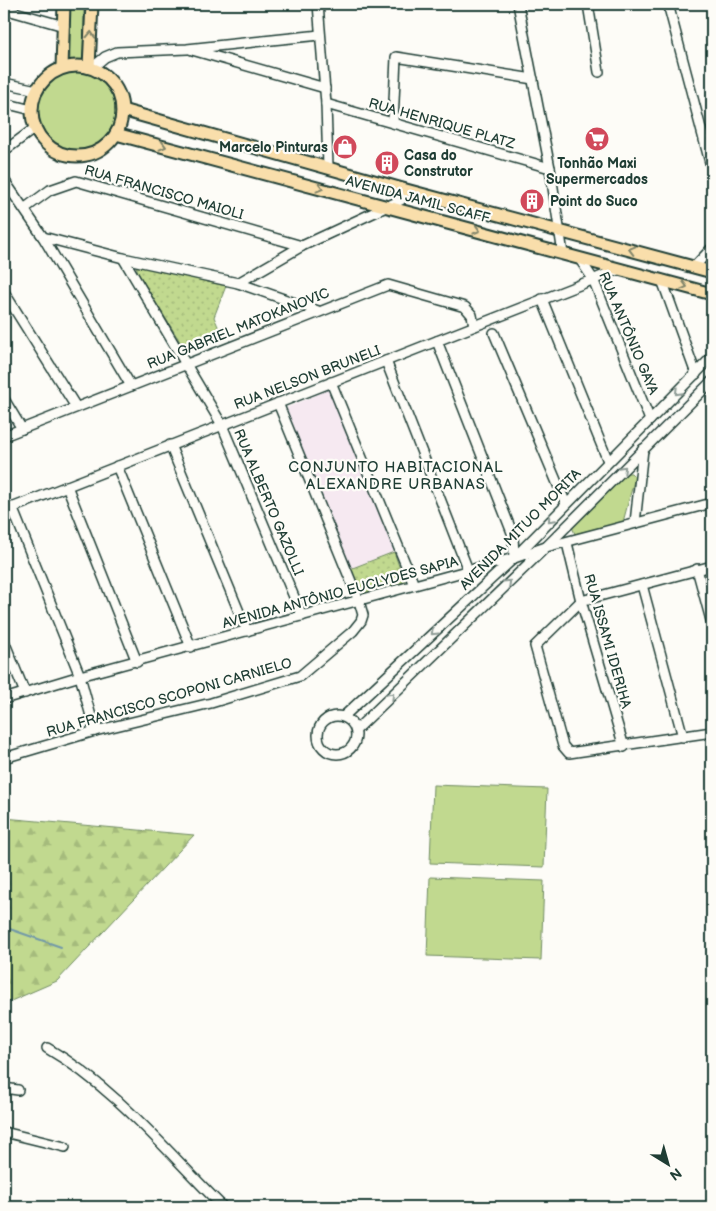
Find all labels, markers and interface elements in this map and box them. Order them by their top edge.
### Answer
one-way arrow [85,31,96,39]
street label: RUA HENRIQUE PLATZ [367,94,517,153]
supermarket icon: Tonhão Maxi Supermercados [584,126,610,152]
shop icon: Marcelo Pinturas [332,134,358,160]
place label: Marcelo Pinturas [219,139,328,156]
one-way arrow [159,140,167,151]
place label: Casa do Construtor [404,147,473,180]
building icon: Casa do Construtor [374,150,400,176]
place label: Tonhão Maxi Supermercados [546,155,648,188]
street label: RUA FRANCISCO MAIOLI [82,162,245,223]
street label: AVENIDA JAMIL SCAFF [344,172,492,227]
one-way arrow [315,182,324,193]
building icon: Point do Suco [519,188,545,214]
place label: Point do Suco [550,193,638,210]
one-way arrow [472,224,480,234]
one-way arrow [627,245,636,256]
street label: RUA ANTÔNIO GAYA [595,269,663,398]
one-way arrow [680,281,688,291]
street label: RUA GABRIEL MATOKANOVIC [145,284,332,373]
street label: RUA NELSON BRUNELI [232,342,383,413]
one-way arrow [675,386,684,395]
street label: RUA ALBERTO GAZOLLI [230,426,307,578]
district label: CONJUNTO HABITACIONAL ALEXANDRE URBANAS [288,458,504,494]
street label: AVENIDA MITUO MORITA [456,465,585,593]
one-way arrow [618,465,627,474]
one-way arrow [548,514,557,523]
street label: AVENIDA ANTÔNIO EUCLYDES SAPIA [220,552,460,632]
street label: RUA ISSAMI IDERIHA [580,572,635,711]
one-way arrow [503,580,512,589]
one-way arrow [430,626,439,635]
street label: RUA FRANCISCO SCOPONI CARNIELO [44,654,294,741]
one-way arrow [385,693,394,702]
north arrow [644,1138,694,1188]
text: N [666,1164,685,1184]

